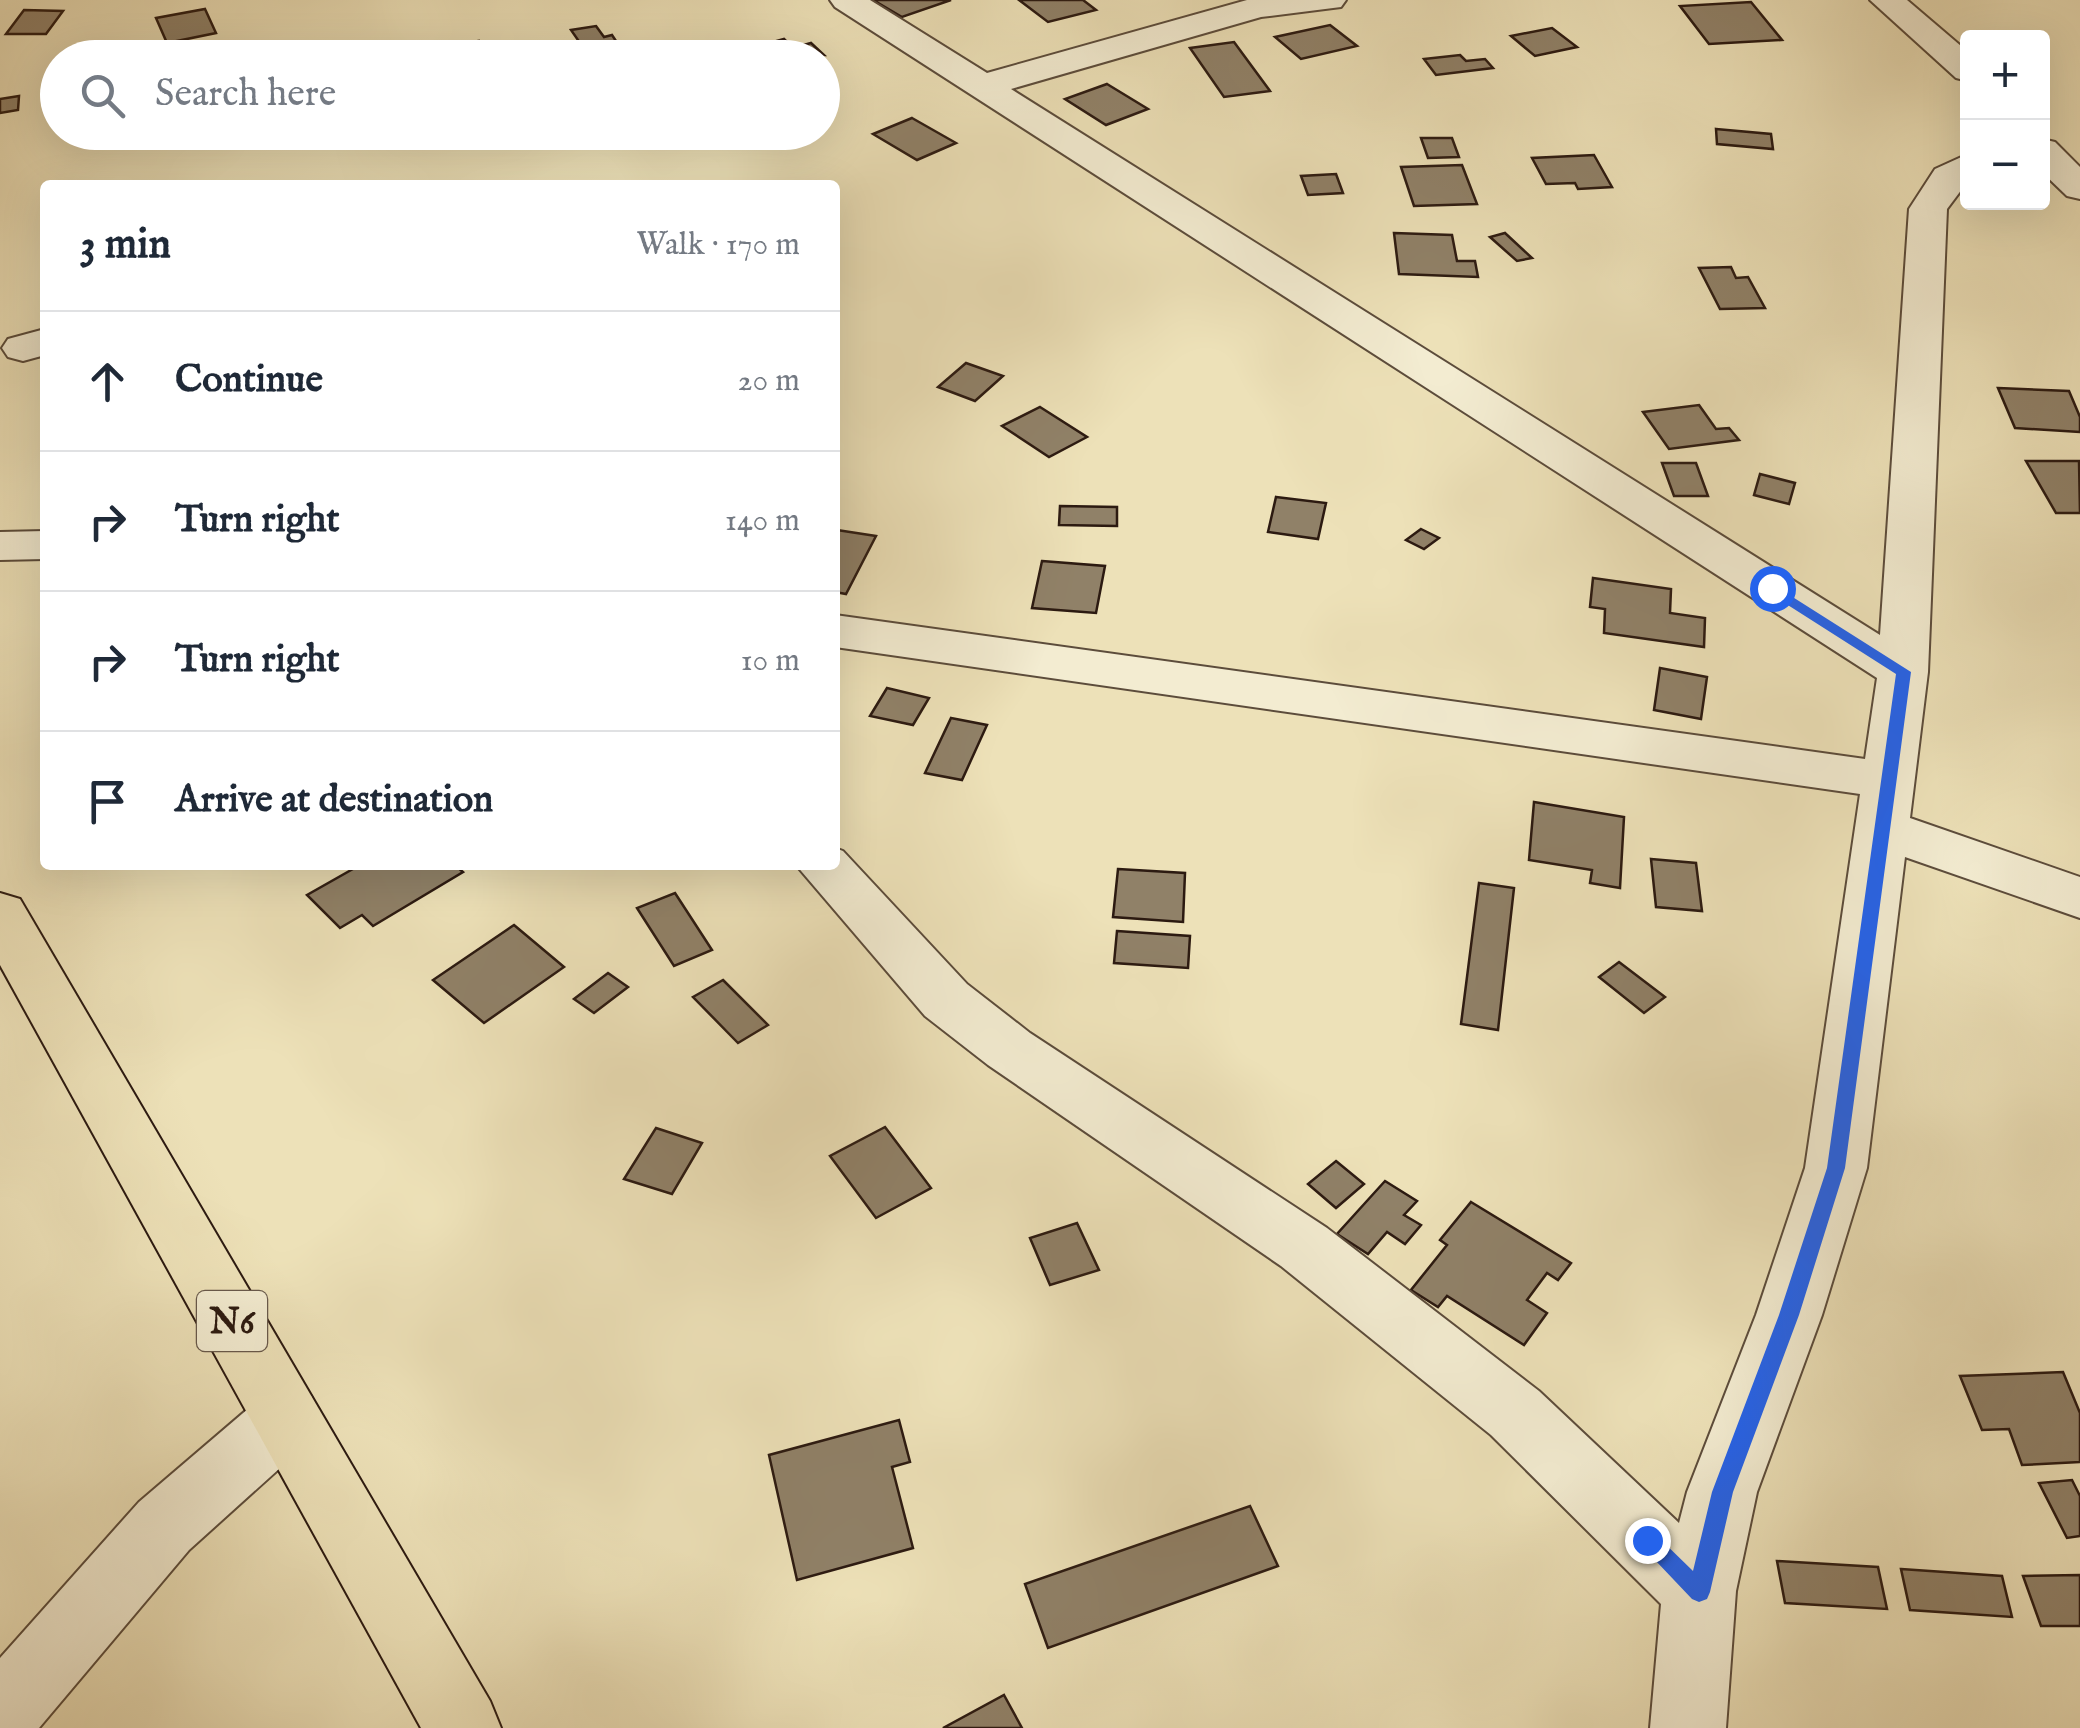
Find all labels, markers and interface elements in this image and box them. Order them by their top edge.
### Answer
map controls [1960,30,2050,210]
button: + [1960,30,2050,120]
search box [40,40,840,150]
icon: search [75,68,130,123]
text: Search here [155,71,336,119]
button: − [1960,120,2050,210]
text: 3 min [80,219,171,272]
text: Walk · 170 m [636,225,800,266]
icon: ahead [80,354,135,409]
text: Continue [175,357,323,405]
text: 20 m [738,361,800,402]
icon: right [80,494,135,549]
text: Turn right [175,497,339,545]
text: 140 m [725,501,800,542]
route start [1750,566,1796,612]
icon: right [80,634,135,689]
text: Turn right [175,637,339,685]
text: 10 m [741,641,800,682]
icon: arrive [80,774,135,829]
text: Arrive at destination [175,777,493,825]
road number: N6 [197,1291,267,1351]
route end [1625,1518,1671,1564]

